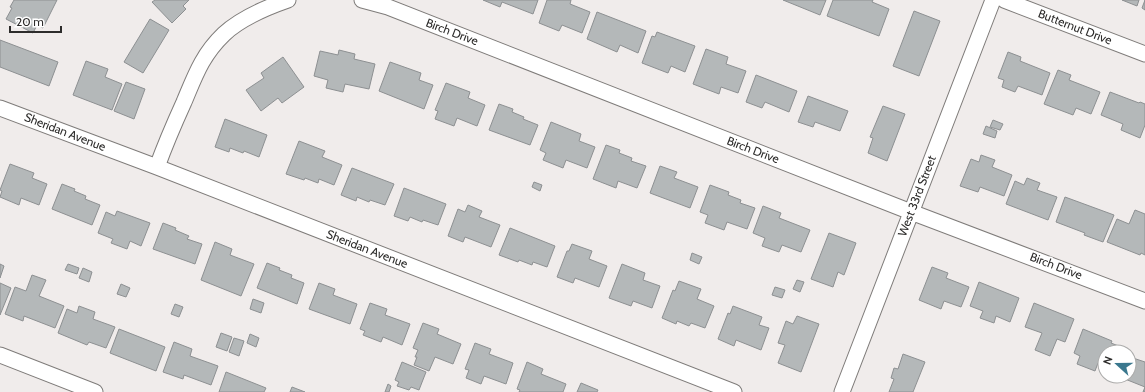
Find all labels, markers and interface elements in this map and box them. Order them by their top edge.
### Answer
street label: Butternut Drive [1036,6,1114,48]
scale bar [10,8,61,34]
text: 20 m [16,14,44,29]
street label: Birch Drive [424,15,480,48]
street label: Sheridan Avenue [22,109,108,154]
street label: Birch Drive [725,133,781,166]
street label: West 33rd Street [894,153,939,238]
street label: Sheridan Avenue [324,226,410,271]
street label: Birch Drive [1028,249,1084,282]
north arrow [1097,344,1137,384]
text: N [1100,354,1116,367]

